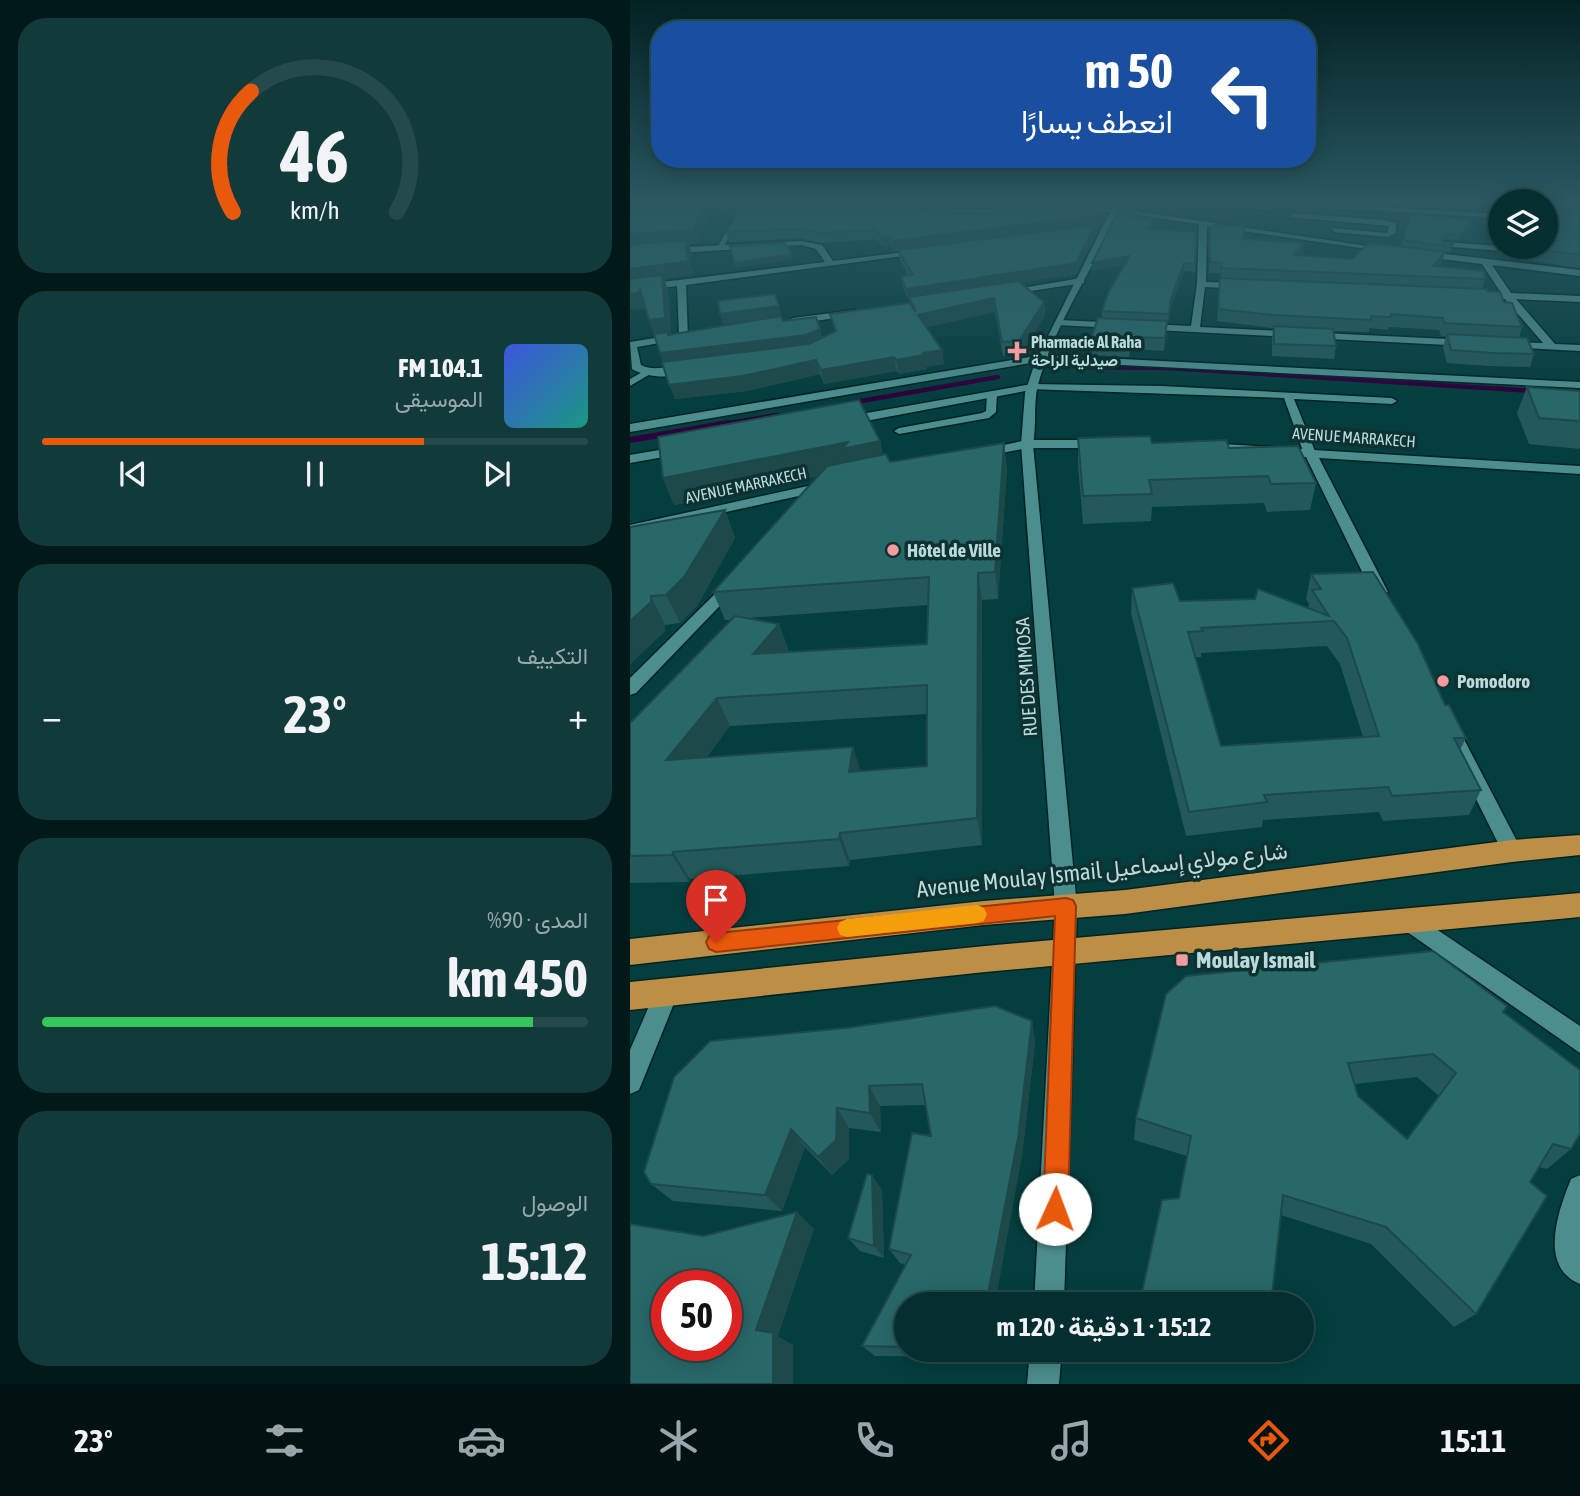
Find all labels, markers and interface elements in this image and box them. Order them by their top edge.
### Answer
text: 50 m [1085,42,1173,98]
icon: left [1197,49,1288,140]
text: انعطف يسارًا [1021,103,1173,140]
text: 46 [280,114,349,197]
map controls [1488,189,1558,259]
button: layers [1488,189,1558,259]
text: km/h [290,195,340,223]
place label: Pharmacie Al Raha صيدلية الراحة [1031,333,1142,371]
marker: Pharmacie Al Raha صيدلية الراحة [1009,343,1025,359]
text: 104.1 FM [398,353,483,383]
text: الموسيقى [395,386,483,412]
street label: AVENUE MARRAKECH [1292,424,1416,450]
icon: previous [114,455,152,493]
icon: pause [296,455,334,493]
icon: next [478,455,516,493]
street label: AVENUE MARRAKECH [684,463,808,507]
place label: Hôtel de Ville [907,539,1001,561]
marker: Hôtel de Ville [885,542,901,558]
street label: RUE DES MIMOSA [1011,616,1041,737]
text: التكييف [517,643,588,669]
place label: Pomodoro [1457,670,1530,692]
marker: Pomodoro [1435,673,1451,689]
text: 23° [283,684,347,744]
text: − [42,694,62,737]
text: + [568,694,588,737]
street label: Avenue Moulay Ismail شارع مولاي إسماعيل [915,838,1289,908]
pin [686,870,746,942]
icon: arrive [697,881,735,919]
text: المدى · 90% [487,907,588,933]
place label: Moulay Ismail [1196,947,1316,973]
text: 450 km [447,948,588,1008]
marker: Moulay Ismail [1174,952,1190,968]
position arrow [1018,1172,1092,1246]
text: الوصول [522,1190,588,1216]
text: 15:12 [481,1231,588,1291]
speed limit sign: 50 [651,1270,742,1361]
text: 15:12 · 1 دقيقة · 120 m [997,1312,1211,1342]
icon: filters [260,1416,309,1465]
icon: car [457,1416,506,1465]
icon: climate [654,1416,703,1465]
icon: phone [850,1416,899,1465]
icon: music [1047,1416,1096,1465]
icon: directions [1244,1416,1293,1465]
text: 23° [74,1422,113,1459]
text: 15:11 [1440,1422,1506,1459]

